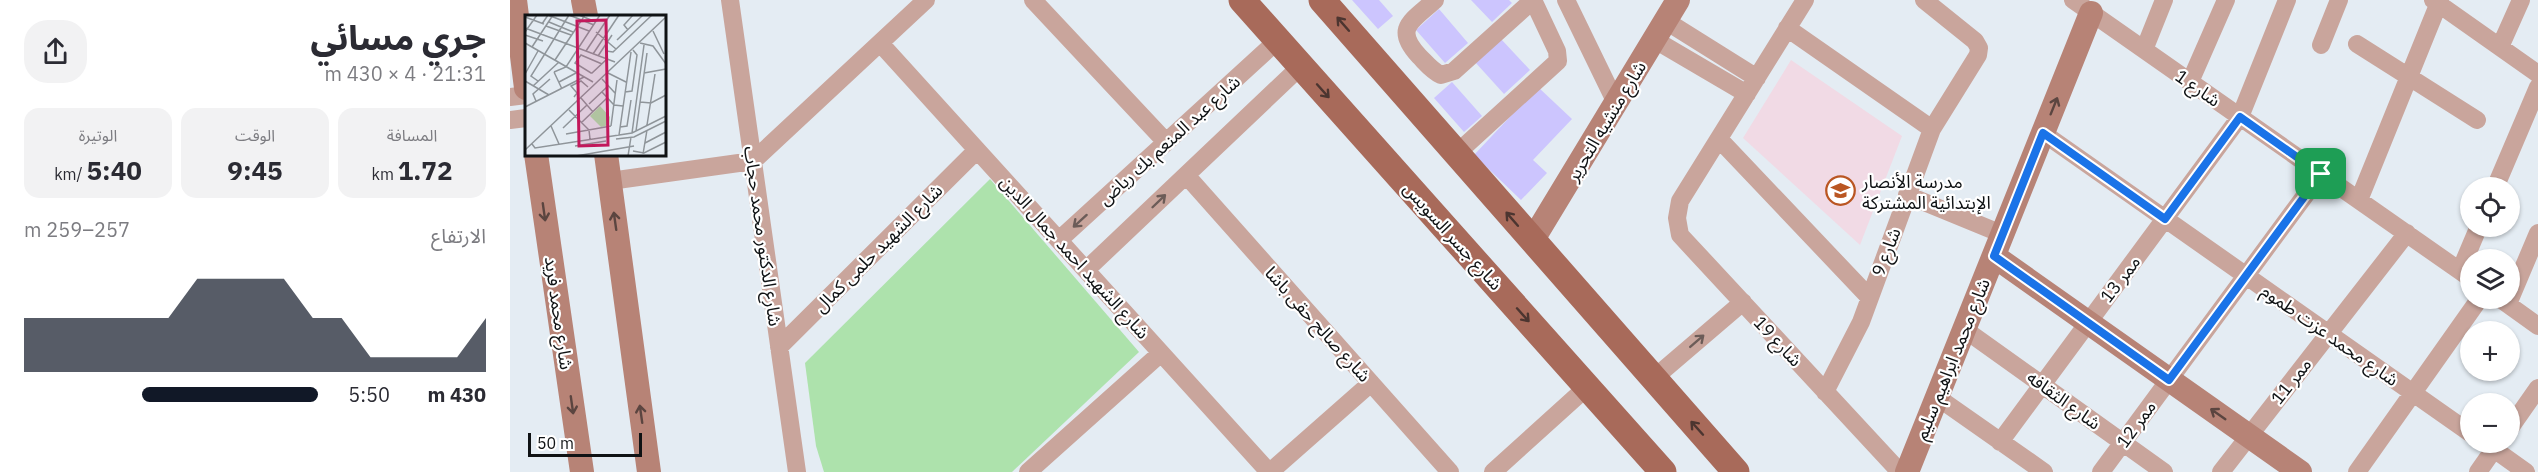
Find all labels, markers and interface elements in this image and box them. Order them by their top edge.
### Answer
inset map [525,15,666,156]
text: جري مسائي [310,16,486,59]
one-way arrow [1336,17,1350,32]
button: share [24,20,87,83]
street label: شارع منشيه التحرير [1561,57,1654,188]
text: 21:31 · 4 × 430 m [325,60,486,87]
street label: شارع 1 [2169,64,2225,114]
street label: شارع عبد المنعم بك رياض [1093,70,1247,212]
one-way arrow [1316,83,1330,98]
one-way arrow [2049,97,2060,116]
text: الوتيرة [79,125,117,145]
text: الوقت [235,125,275,145]
text: المسافة [387,125,437,145]
street label: شارع الدكتور محمد حجاب [736,144,787,328]
pin [2295,148,2346,199]
text: 5:40 [86,153,142,187]
text: 9:45 [227,153,283,187]
text: 1.72 [398,153,453,187]
icon: arrive [2304,157,2337,190]
text: /km [54,164,86,184]
text: km [371,164,398,184]
street label: شارع الشهيد احمد جمال الدين [993,170,1155,346]
place label: مدرسة الأنصار الإبتدائية المشتركة [1861,170,1991,215]
school or university icon: مدرسة الأنصار الإبتدائية المشتركة [1825,175,1857,207]
street label: شارع جسر السويس [1396,177,1508,297]
map controls [2460,177,2520,453]
button: locate [2460,177,2520,237]
street label: شارع الشهيد حلمى كمال [809,179,949,319]
one-way arrow [1151,194,1166,208]
one-way arrow [539,202,550,222]
one-way arrow [609,211,620,231]
one-way arrow [1505,212,1519,227]
one-way arrow [1073,214,1088,228]
text: 257–259 m [24,216,130,243]
text: الارتفاع [431,222,486,249]
street label: شارع 9 [1866,224,1909,281]
button: layers [2460,249,2520,309]
street label: ممر 13 [2095,251,2145,307]
street label: شارع محمد فريد [537,255,578,372]
street label: شارع صالح حقى باشا [1258,261,1376,389]
street label: شارع محمد ابراهيم سليم [1909,275,1998,444]
street label: شارع محمد عزت طموم [2255,279,2403,394]
one-way arrow [1516,307,1530,322]
street label: شارع 19 [1747,311,1807,373]
button: + [2460,321,2520,381]
one-way arrow [1689,334,1704,348]
street label: ممر 11 [2266,353,2316,409]
street label: شارع الثقافه [2021,365,2106,437]
text: 5:50 [348,381,390,408]
text: 430 m [427,381,486,408]
button: − [2460,393,2520,453]
one-way arrow [567,395,578,415]
street label: ممر 12 [2111,396,2161,452]
one-way arrow [635,405,646,424]
one-way arrow [2211,408,2227,420]
one-way arrow [1690,421,1704,436]
scale bar [528,430,642,458]
text: 50 m [537,433,574,453]

